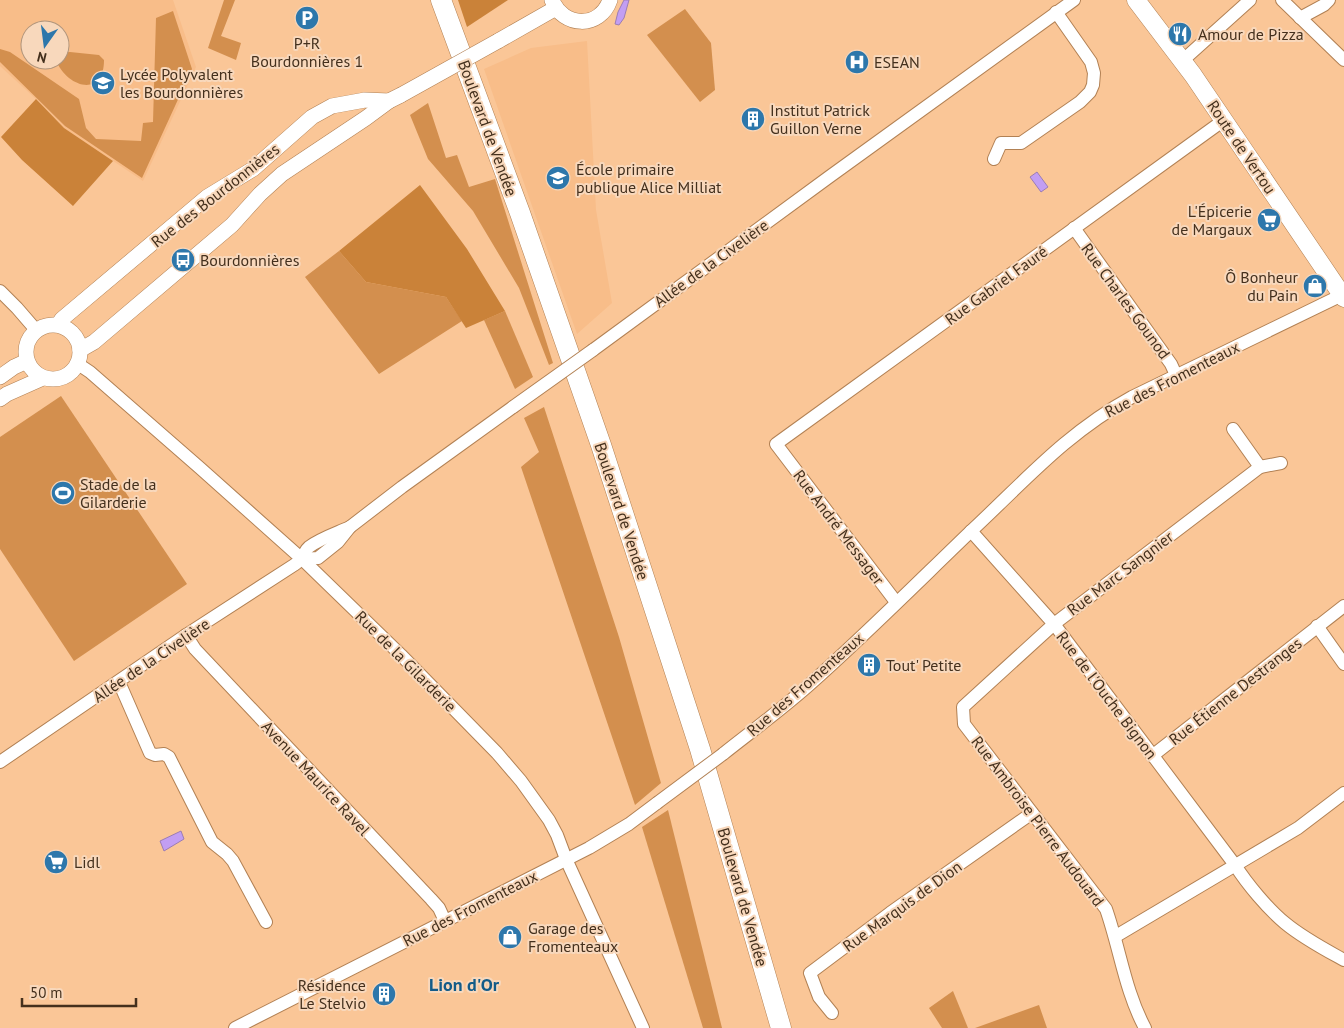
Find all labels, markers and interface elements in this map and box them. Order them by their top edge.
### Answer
parking icon: P+R Bourdonnières 1 [294,5,320,31]
north arrow [20,20,70,70]
restaurant icon: Amour de Pizza [1167,21,1193,47]
place label: Amour de Pizza [1198,24,1304,44]
place label: P+R Bourdonnières 1 [251,33,363,71]
text: N [35,48,48,67]
hospital icon: ESEAN [844,49,870,75]
place label: ESEAN [874,52,920,72]
street label: Boulevard de Vendée [454,57,522,199]
place label: Lycée Polyvalent les Bourdonnières [120,64,243,102]
school or university icon: Lycée Polyvalent les Bourdonnières [90,70,116,96]
street label: Route de Vertou [1203,96,1281,198]
place label: Institut Patrick Guillon Verne [770,100,870,138]
building icon: Institut Patrick Guillon Verne [740,106,766,132]
street label: Rue des Bourdonnières [147,138,283,251]
place label: École primaire publique Alice Milliat [576,159,722,197]
school or university icon: École primaire publique Alice Milliat [545,165,571,191]
place label: L'Épicerie de Margaux [1172,201,1252,239]
supermarket icon: L'Épicerie de Margaux [1256,207,1282,233]
street label: Allée de la Civelière [650,215,772,311]
street label: Rue Charles Gounod [1077,239,1175,363]
street label: Rue Gabriel Fauré [941,241,1051,329]
bus stop icon: Bourdonnières [170,247,196,273]
place label: Bourdonnières [200,250,300,270]
place label: Ô Bonheur du Pain [1225,267,1299,305]
shop icon: Ô Bonheur du Pain [1302,273,1328,299]
street label: Rue des Fromenteaux [1101,336,1243,422]
street label: Boulevard de Vendée [590,440,654,582]
street label: Rue André Messager [789,466,889,589]
place label: Stade de la Gilarderie [80,474,156,512]
sports icon: Stade de la Gilarderie [50,480,76,506]
street label: Rue Marc Sangnier [1063,526,1178,619]
street label: Rue de la Gilarderie [351,606,461,716]
street label: Allée de la Civelière [89,613,213,707]
street label: Rue de l'Ouche Bignon [1052,627,1162,763]
street label: Rue des Fromenteaux [742,628,868,740]
street label: Rue Étienne Destranges [1165,633,1306,749]
building icon: Tout' Petite [856,652,882,678]
place label: Tout' Petite [886,655,962,675]
street label: Avenue Maurice Ravel [258,716,375,840]
street label: Rue Ambroise Pierre Audouard [967,732,1109,910]
street label: Boulevard de Vendée [714,825,772,969]
supermarket icon: Lidl [43,849,69,875]
place label: Lidl [74,852,100,872]
street label: Rue Marquis de Dion [839,856,965,956]
street label: Rue des Fromenteaux [399,865,541,951]
place label: Garage des Fromenteaux [528,918,618,956]
shop icon: Garage des Fromenteaux [497,924,523,950]
district label: Lion d'Or [429,973,500,996]
place label: Résidence Le Stelvio [298,975,366,1013]
scale bar [22,976,136,1008]
building icon: Résidence Le Stelvio [371,981,397,1007]
text: 50 m [30,983,63,1002]

